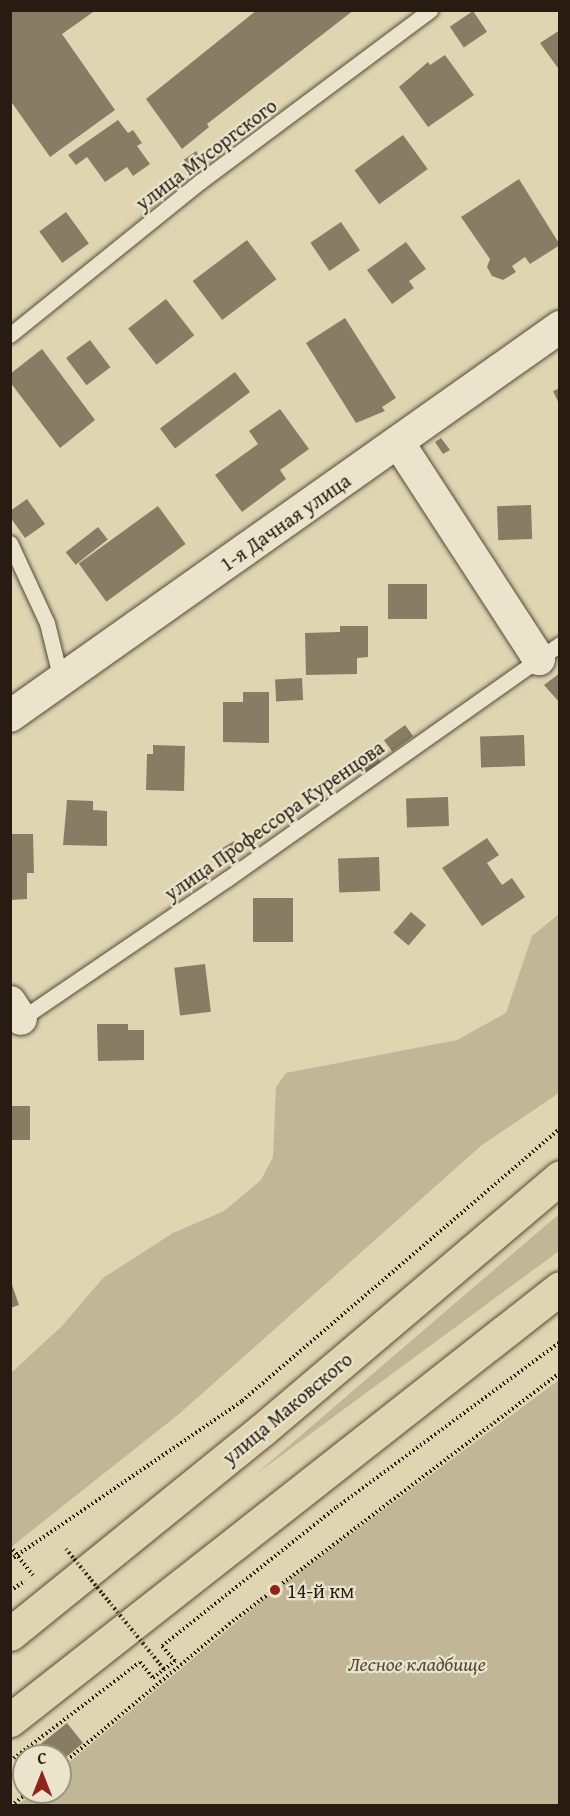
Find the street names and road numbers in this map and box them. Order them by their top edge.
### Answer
street label: улица Мусоргского [131,93,281,215]
street label: 1-я Дачная улица [215,468,355,576]
street label: улица Профессора Куренцова [159,735,389,905]
street label: улица Маковского [217,1347,357,1469]

